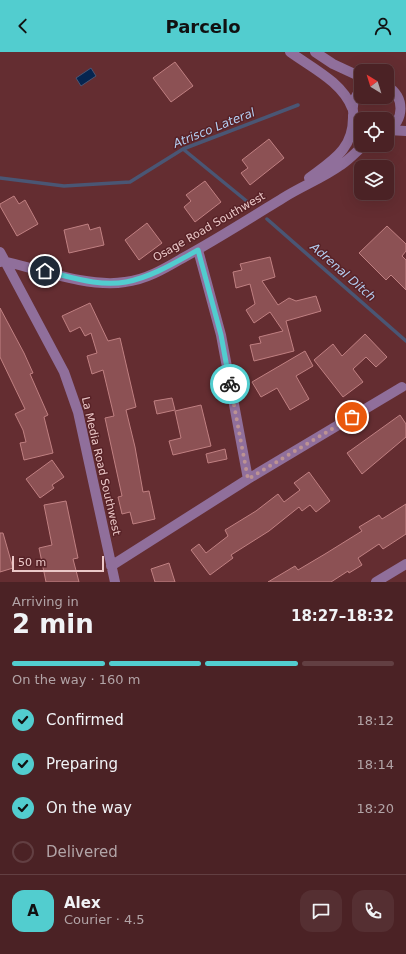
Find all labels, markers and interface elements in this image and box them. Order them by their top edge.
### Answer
icon: back [12,15,34,37]
icon: person [372,15,394,37]
text: Parcelo [165,16,241,37]
north arrow [354,64,394,104]
map controls [354,64,394,200]
water label: Atrisco Lateral [170,105,258,151]
button: locate [354,112,394,152]
button: layers [354,160,394,200]
street label: Osage Road Southwest [151,189,268,264]
water label: Adrenal Ditch [307,239,378,304]
pin [28,254,62,288]
icon: home [34,260,56,282]
courier [210,364,250,404]
icon: bike [219,373,241,395]
street label: La Media Road Southwest [79,395,123,537]
pin [335,400,369,434]
icon: bag [341,406,363,428]
scale bar [12,554,104,573]
text: 50 m [18,556,46,569]
text: Arriving in [12,594,79,609]
text: 18:27–18:32 [291,607,394,625]
text: 2 min [12,609,94,639]
text: On the way · 160 m [12,672,140,687]
icon: check [12,709,34,731]
text: Confirmed [46,711,124,729]
text: 18:12 [357,713,394,728]
icon: check [12,753,34,775]
text: Preparing [46,755,118,773]
text: 18:14 [357,757,394,772]
icon: check [12,797,34,819]
text: On the way [46,799,132,817]
text: 18:20 [357,801,394,816]
text: Delivered [46,843,118,861]
button: chat [300,890,342,932]
button: phone [352,890,394,932]
text: Alex [64,894,101,912]
text: A [27,902,39,920]
text: Courier · 4.5 [64,912,145,927]

